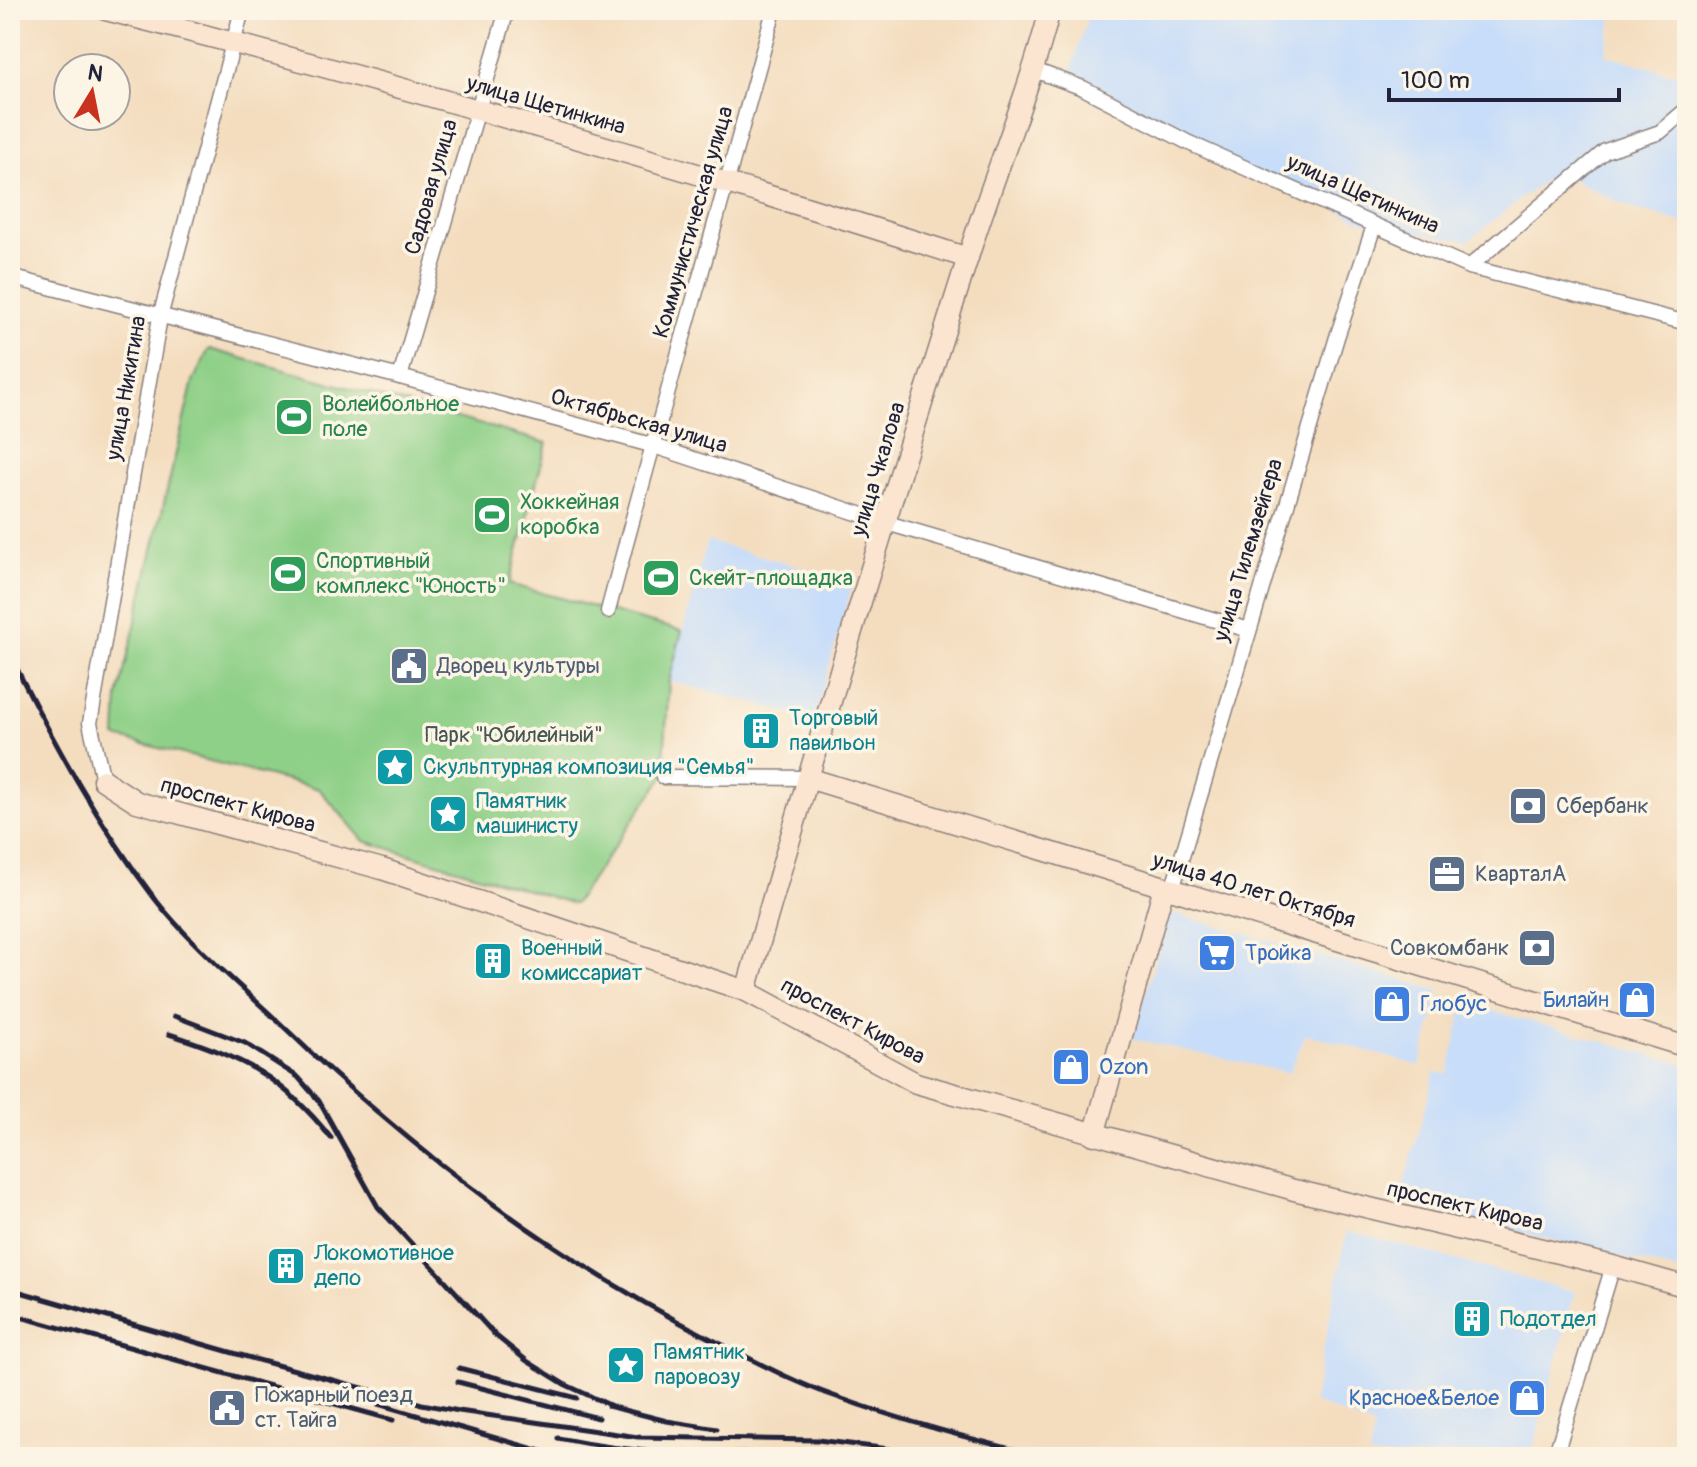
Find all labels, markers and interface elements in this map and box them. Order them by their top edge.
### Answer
north arrow [52,52,132,132]
scale bar [1389,52,1619,102]
text: N [86,58,105,88]
text: 100 m [1401,66,1470,95]
street label: улица Щетинкина [462,69,629,141]
street label: Коммунистическая улица [646,103,740,341]
street label: Садовая улица [398,116,464,258]
street label: улица Щетинкина [1281,147,1444,240]
street label: улица Никитина [99,313,153,464]
street label: Октябрьская улица [547,382,731,460]
place label: Волейбольное поле [322,390,459,443]
sports icon: Волейбольное поле [273,396,315,438]
street label: улица Чкалова [844,399,912,540]
street label: улица Тилемзейгера [1207,455,1289,646]
place label: Хоккейная коробка [520,488,619,541]
sports icon: Хоккейная коробка [471,494,513,536]
place label: Спортивный комплекс "Юность" [316,547,506,600]
sports icon: Спортивный комплекс "Юность" [267,553,309,595]
sports icon: Скейт-площадка [640,557,682,599]
place label: Скейт-площадка [689,564,853,592]
public building icon: Дворец культуры [388,645,430,687]
place label: Дворец культуры [436,652,600,680]
place label: Торговый павильон [789,704,878,757]
building icon: Торговый павильон [740,710,782,752]
park label: Парк "Юбилейный" [425,721,603,749]
place icon: Скульптурная композиция "Семья" [374,746,416,788]
place label: Скульптурная композиция "Семья" [423,753,754,781]
street label: проспект Кирова [157,771,319,839]
bank icon: Сбербанк [1507,785,1549,827]
place label: Памятник машинисту [476,787,578,840]
place label: Сбербанк [1556,792,1649,820]
place icon: Памятник машинисту [427,793,469,835]
street label: улица 40 лет Октября [1148,846,1359,934]
office icon: КварталА [1426,853,1468,895]
place label: КварталА [1475,860,1566,888]
bank icon: Совкомбанк [1516,927,1558,969]
supermarket icon: Тройка [1196,932,1238,974]
place label: Военный комиссариат [521,934,642,987]
place label: Совкомбанк [1390,934,1509,962]
place label: Тройка [1245,939,1312,967]
building icon: Военный комиссариат [472,940,514,982]
street label: проспект Кирова [776,971,930,1071]
shop icon: Билайн [1616,979,1658,1021]
shop icon: Глобус [1371,983,1413,1025]
place label: Билайн [1543,986,1609,1014]
place label: Глобус [1420,990,1487,1018]
shop icon: Ozon [1050,1046,1092,1088]
place label: Ozon [1099,1053,1148,1081]
street label: проспект Кирова [1384,1174,1546,1238]
place label: Локомотивное депо [313,1239,454,1292]
building icon: Локомотивное депо [265,1245,307,1287]
building icon: Подотдел [1451,1298,1493,1340]
place label: Подотдел [1500,1305,1597,1333]
place label: Памятник паровозу [654,1338,745,1391]
place icon: Памятник паровозу [605,1344,647,1386]
shop icon: Красное&Белое [1506,1377,1548,1419]
place label: Пожарный поезд ст. Тайга [255,1381,413,1434]
place label: Красное&Белое [1349,1384,1499,1412]
public building icon: Пожарный поезд ст. Тайга [206,1387,248,1429]

